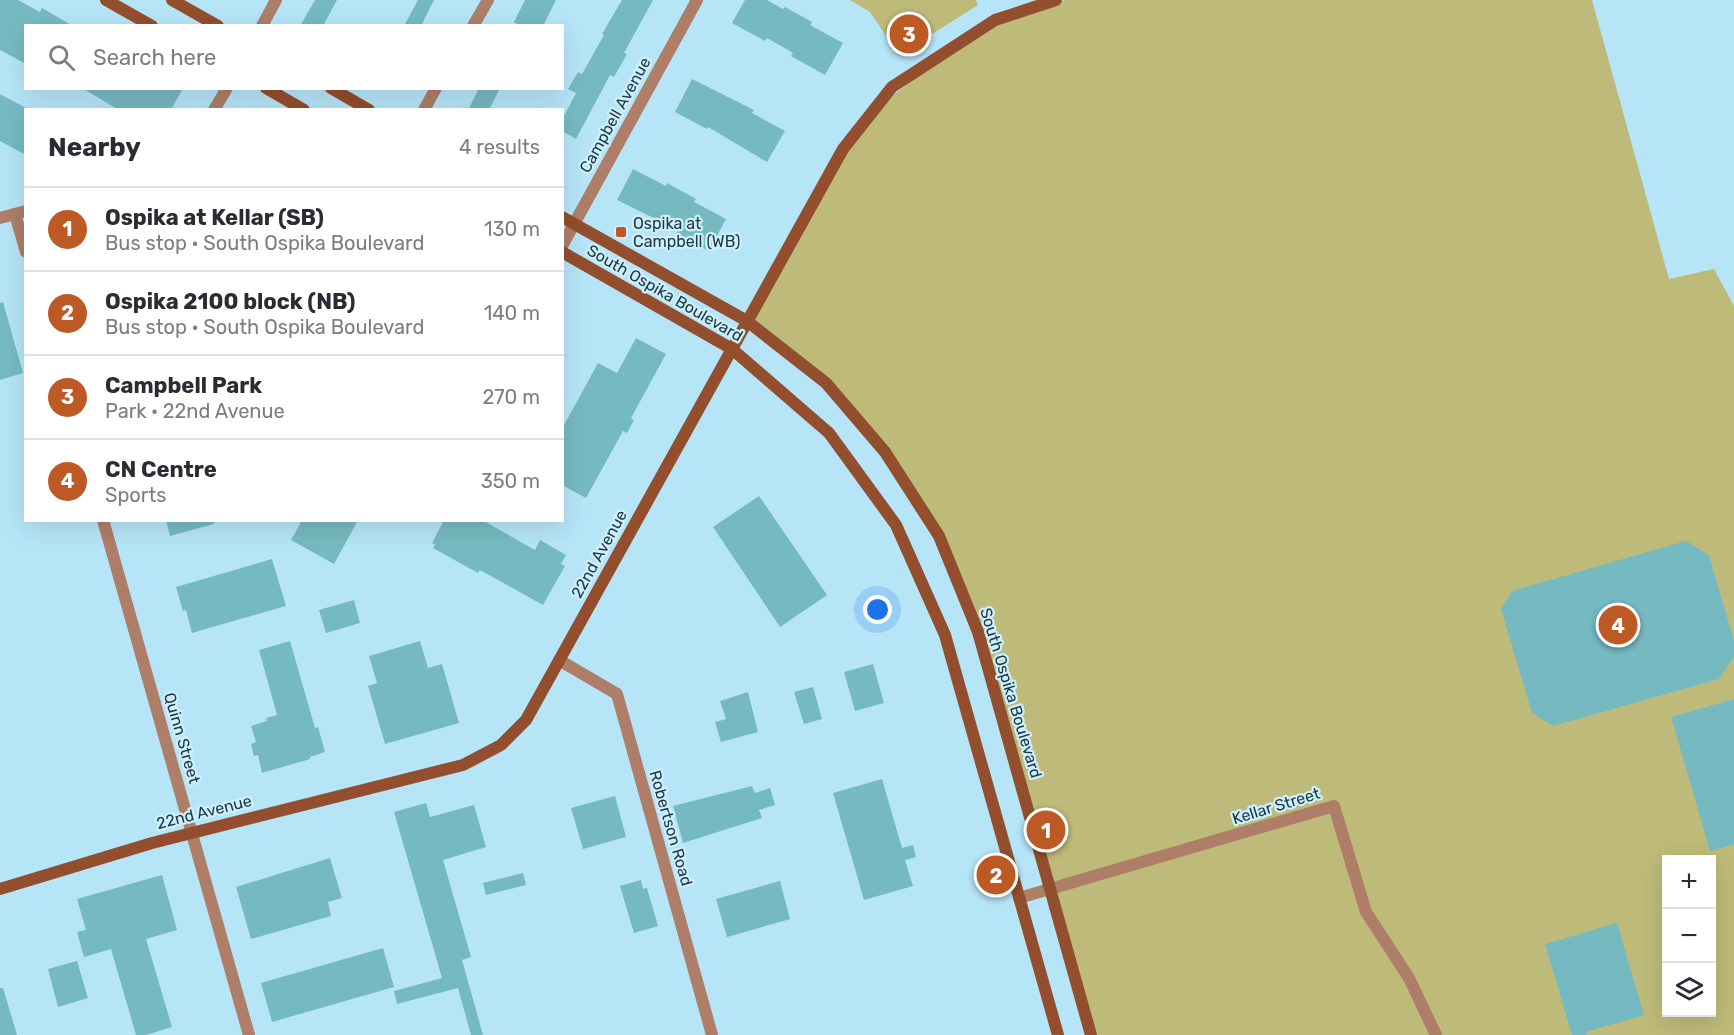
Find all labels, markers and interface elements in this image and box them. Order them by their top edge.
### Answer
pin: 3 [890,12,928,57]
search box [24,24,564,90]
icon: search [45,41,78,74]
text: Search here [93,44,216,71]
street label: Campbell Avenue [575,54,655,176]
text: Nearby [48,132,141,163]
text: 4 results [459,135,540,159]
text: Ospika at Kellar (SB) [105,204,324,231]
place label: Ospika at Campbell (WB) [633,214,740,251]
text: 1 [63,217,72,241]
text: 130 m [484,217,540,241]
marker: Ospika at Campbell (WB) [614,225,628,239]
text: Bus stop · South Ospika Boulevard [105,231,424,255]
street label: South Ospika Boulevard [584,241,746,345]
text: Ospika 2100 block (NB) [105,288,356,315]
text: 2 [61,301,74,325]
text: 140 m [484,301,540,325]
text: Bus stop · South Ospika Boulevard [105,315,424,339]
text: Campbell Park [105,372,262,399]
text: 3 [61,385,74,409]
text: 270 m [483,385,540,409]
text: Park · 22nd Avenue [105,399,285,423]
text: CN Centre [105,456,217,483]
text: 4 [61,469,74,493]
text: 350 m [481,469,540,493]
text: Sports [105,483,166,507]
street label: 22nd Avenue [567,507,631,601]
your location [863,595,892,624]
pin: 4 [1598,602,1638,648]
street label: South Ospika Boulevard [976,606,1046,780]
street label: Quinn Street [160,690,204,786]
street label: Robertson Road [645,768,697,888]
street label: Kellar Street [1230,784,1322,828]
street label: 22nd Avenue [154,791,254,833]
pin: 1 [1026,808,1066,852]
pin: 2 [976,852,1016,898]
map controls [1662,855,1716,1017]
button: + [1662,855,1716,909]
button: − [1662,909,1716,963]
button: layers [1662,963,1716,1017]

